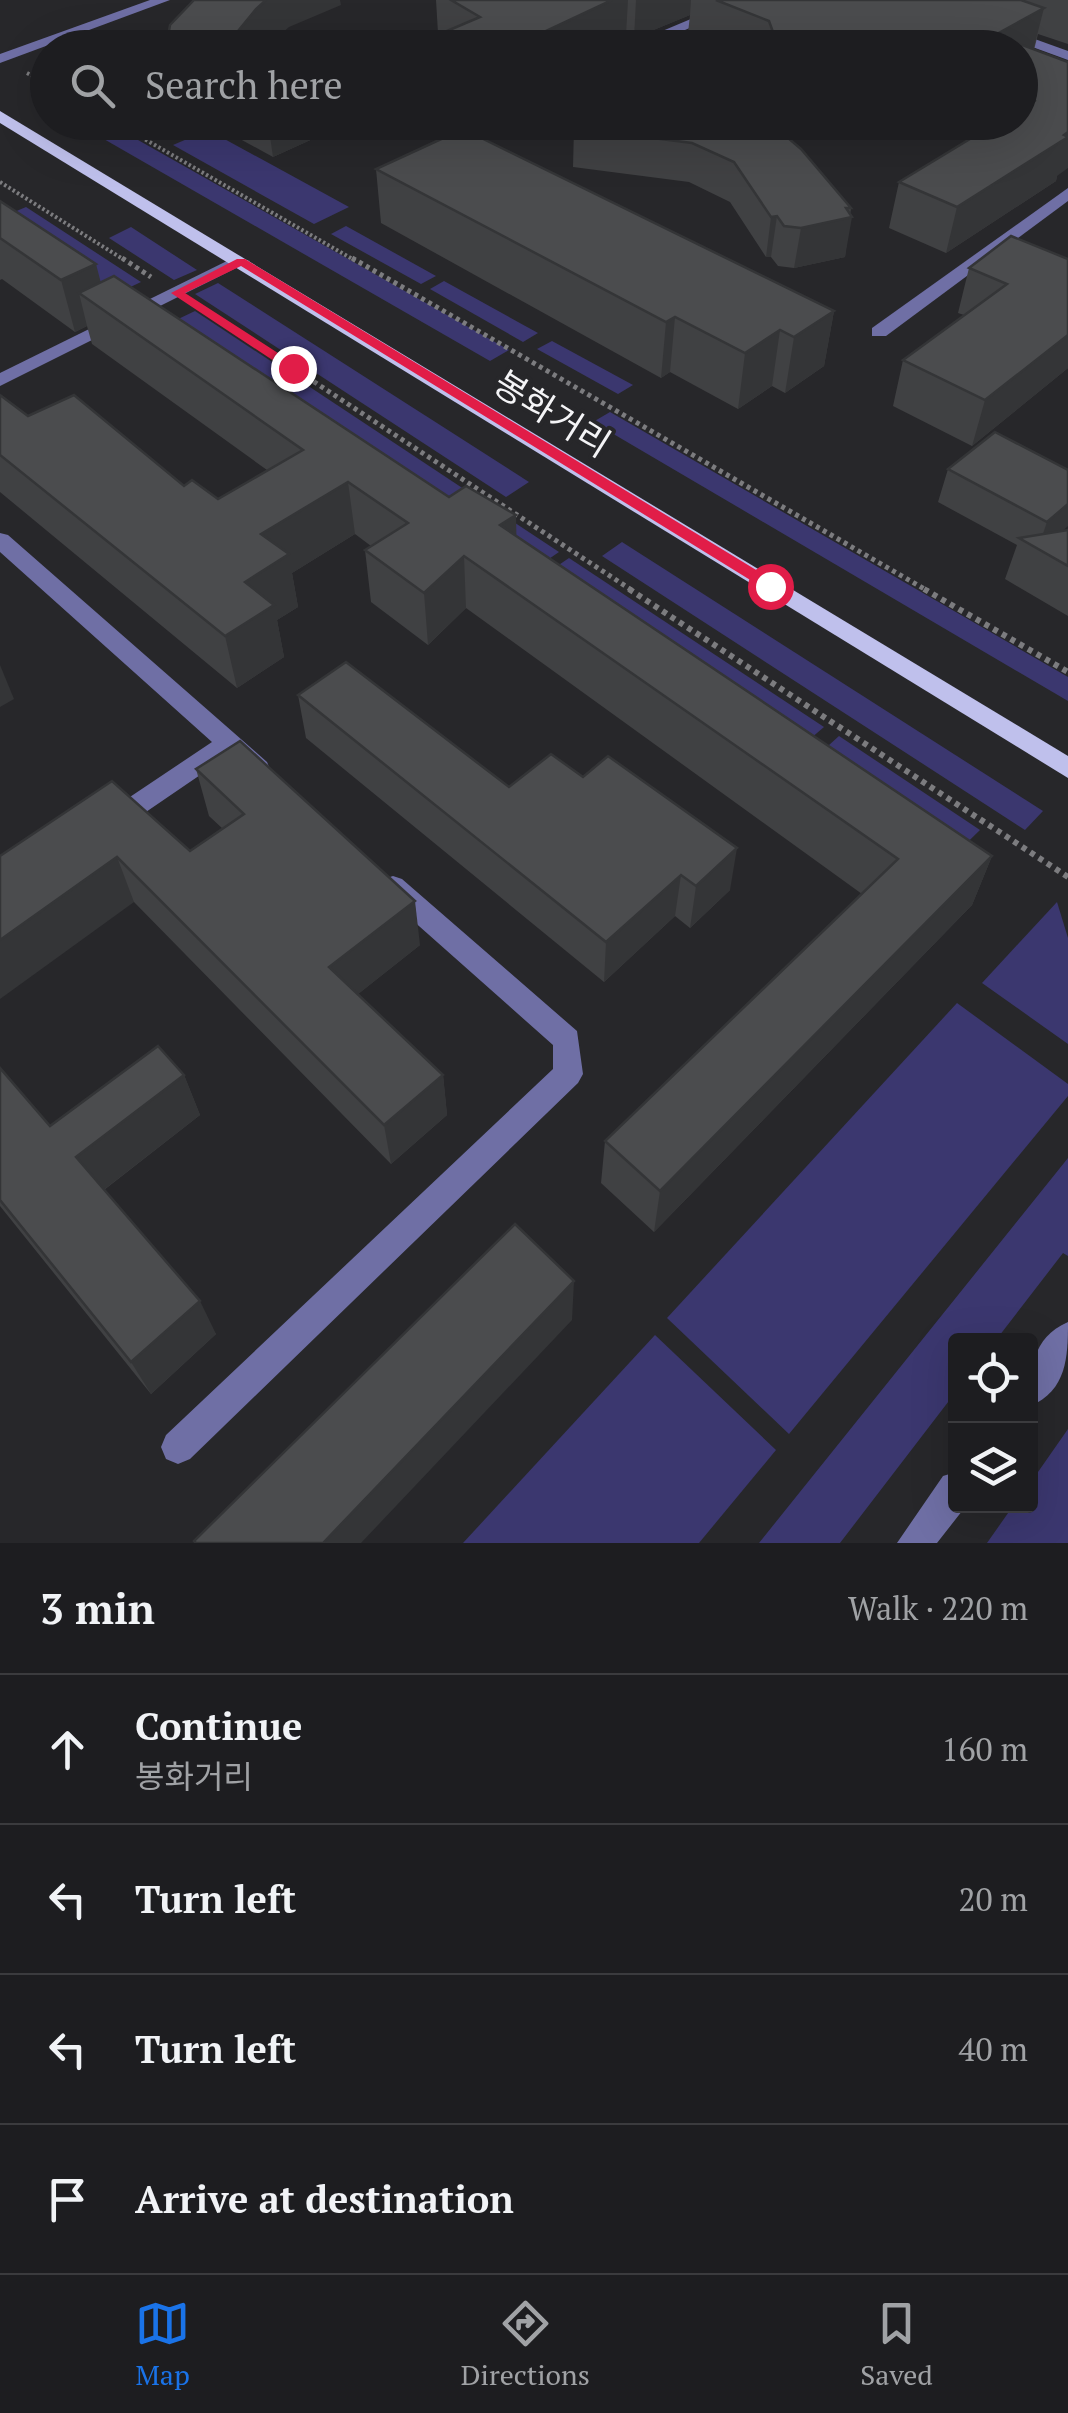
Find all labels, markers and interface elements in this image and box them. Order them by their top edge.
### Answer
search box [30,30,1038,140]
icon: search [65,58,120,113]
text: Search here [145,60,343,110]
route end [271,346,317,392]
street label: 봉화거리 [486,360,619,467]
route start [748,564,794,610]
map controls [948,1333,1038,1513]
button: locate [948,1333,1038,1423]
button: layers [948,1423,1038,1513]
text: 3 min [40,1580,155,1636]
text: Walk · 220 m [848,1587,1028,1629]
text: Continue [135,1701,302,1751]
icon: ahead [40,1722,95,1777]
text: 160 m [941,1728,1028,1770]
text: 봉화거리 [135,1755,253,1797]
icon: left [40,1872,95,1927]
text: Turn left [135,1874,296,1924]
text: 20 m [958,1878,1028,1920]
icon: left [40,2022,95,2077]
text: Turn left [135,2024,296,2074]
text: 40 m [958,2028,1028,2070]
icon: arrive [40,2172,95,2227]
text: Arrive at destination [135,2174,514,2224]
tab: Map [135,2296,190,2393]
tab: Directions [461,2296,590,2393]
tab: Saved [860,2296,933,2393]

